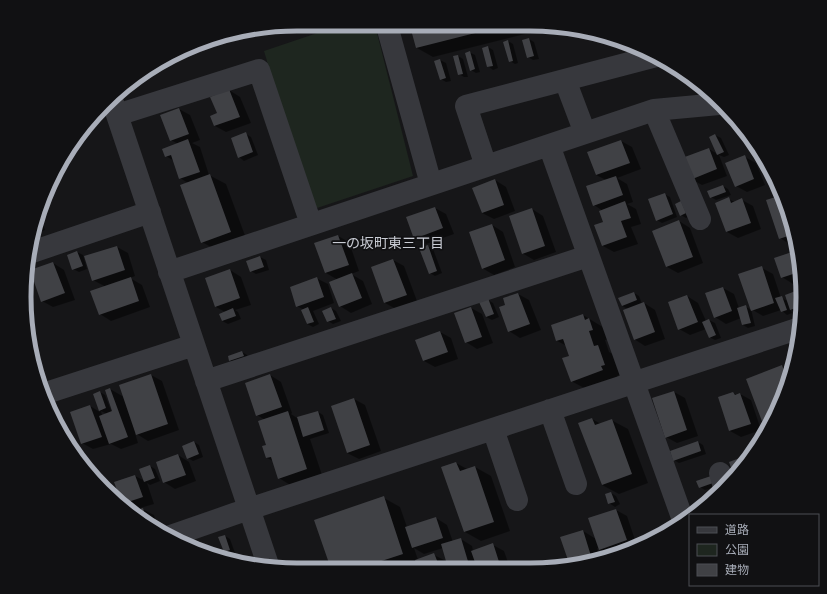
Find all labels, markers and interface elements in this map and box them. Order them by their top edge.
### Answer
district label: 一の坂町東三丁目 [332,234,444,252]
legend [689,514,819,586]
text: 道路 [725,522,749,537]
text: 公園 [725,542,749,557]
text: 建物 [725,562,749,577]

